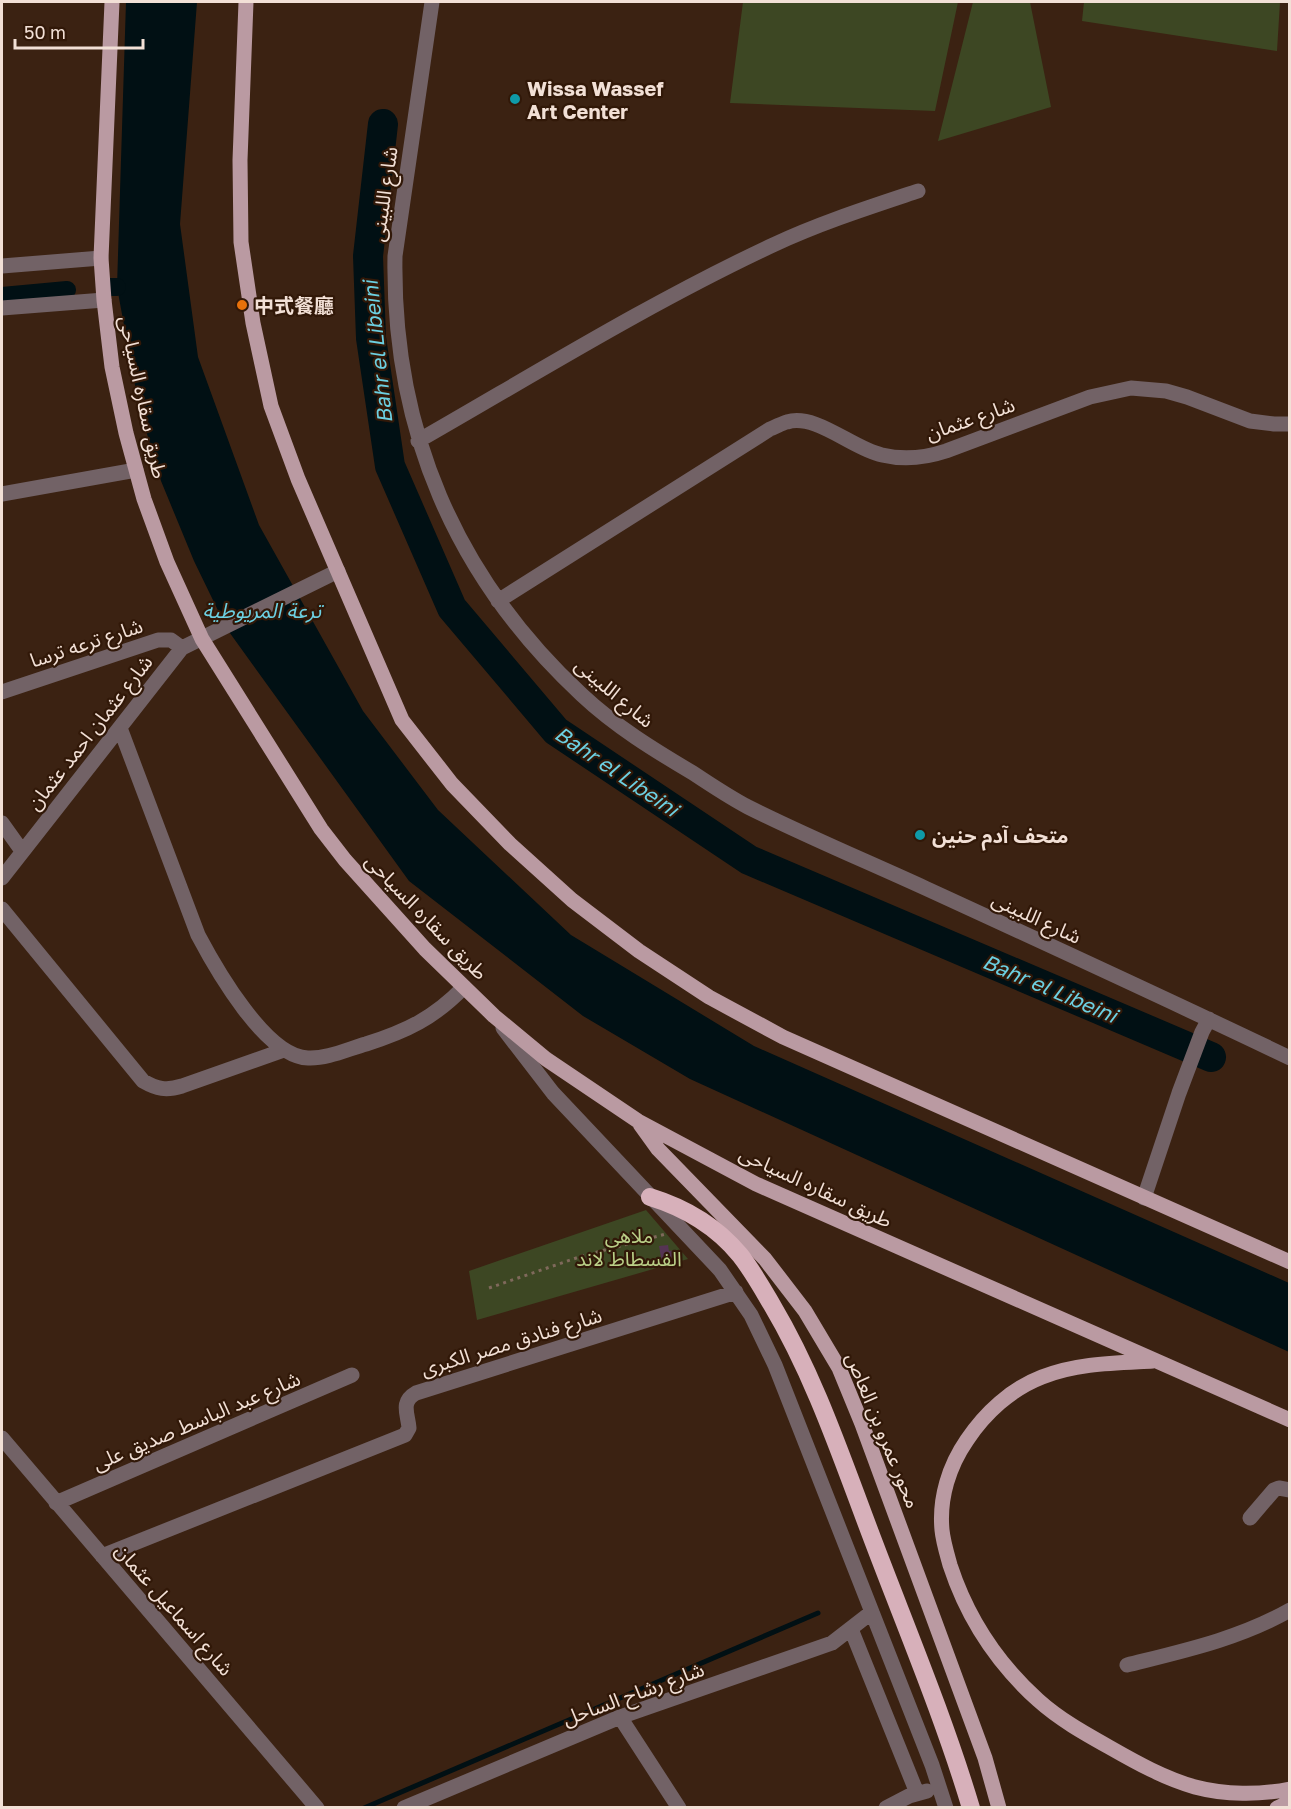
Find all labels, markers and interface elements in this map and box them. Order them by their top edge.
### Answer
scale bar [15,12,142,50]
text: 50 m [24,21,66,43]
place label: Wissa Wassef Art Center [527,76,664,123]
marker: Wissa Wassef Art Center [508,92,522,106]
street label: شارع اللبينى [364,145,406,244]
water label: Bahr el Libeini [356,277,397,425]
place label: 中式餐廳 [254,293,334,317]
marker: 中式餐廳 [235,298,249,312]
street label: طريق سقاره السياحى [113,313,173,481]
street label: شارع عثمان [922,392,1019,448]
water label: ترعة المريوطية [203,597,324,623]
street label: شارع ترعه ترسا [27,613,147,675]
street label: شارع عثمان احمد عثمان [21,650,160,817]
street label: شارع اللبينى [568,652,659,735]
water label: Bahr el Libeini [550,720,686,823]
place label: متحف آدم حنين [932,823,1068,851]
marker: متحف آدم حنين [913,828,927,842]
street label: طريق سقاره السياحى [359,848,493,985]
street label: شارع اللبينى [987,886,1086,952]
water label: Bahr el Libeini [979,948,1123,1029]
street label: طريق سقاره السياحى [735,1140,896,1234]
park label: ملاهي الفسطاط لاند [576,1223,682,1270]
street label: شارع فنادق مصر الكبرى [418,1302,606,1384]
street label: محور عمرو بن العاص [841,1349,926,1512]
street label: شارع عبد الباسط صديق على [89,1365,305,1478]
street label: شارع اسماعيل عثمان [108,1538,239,1683]
street label: شارع رشاح الساحل [559,1656,709,1734]

